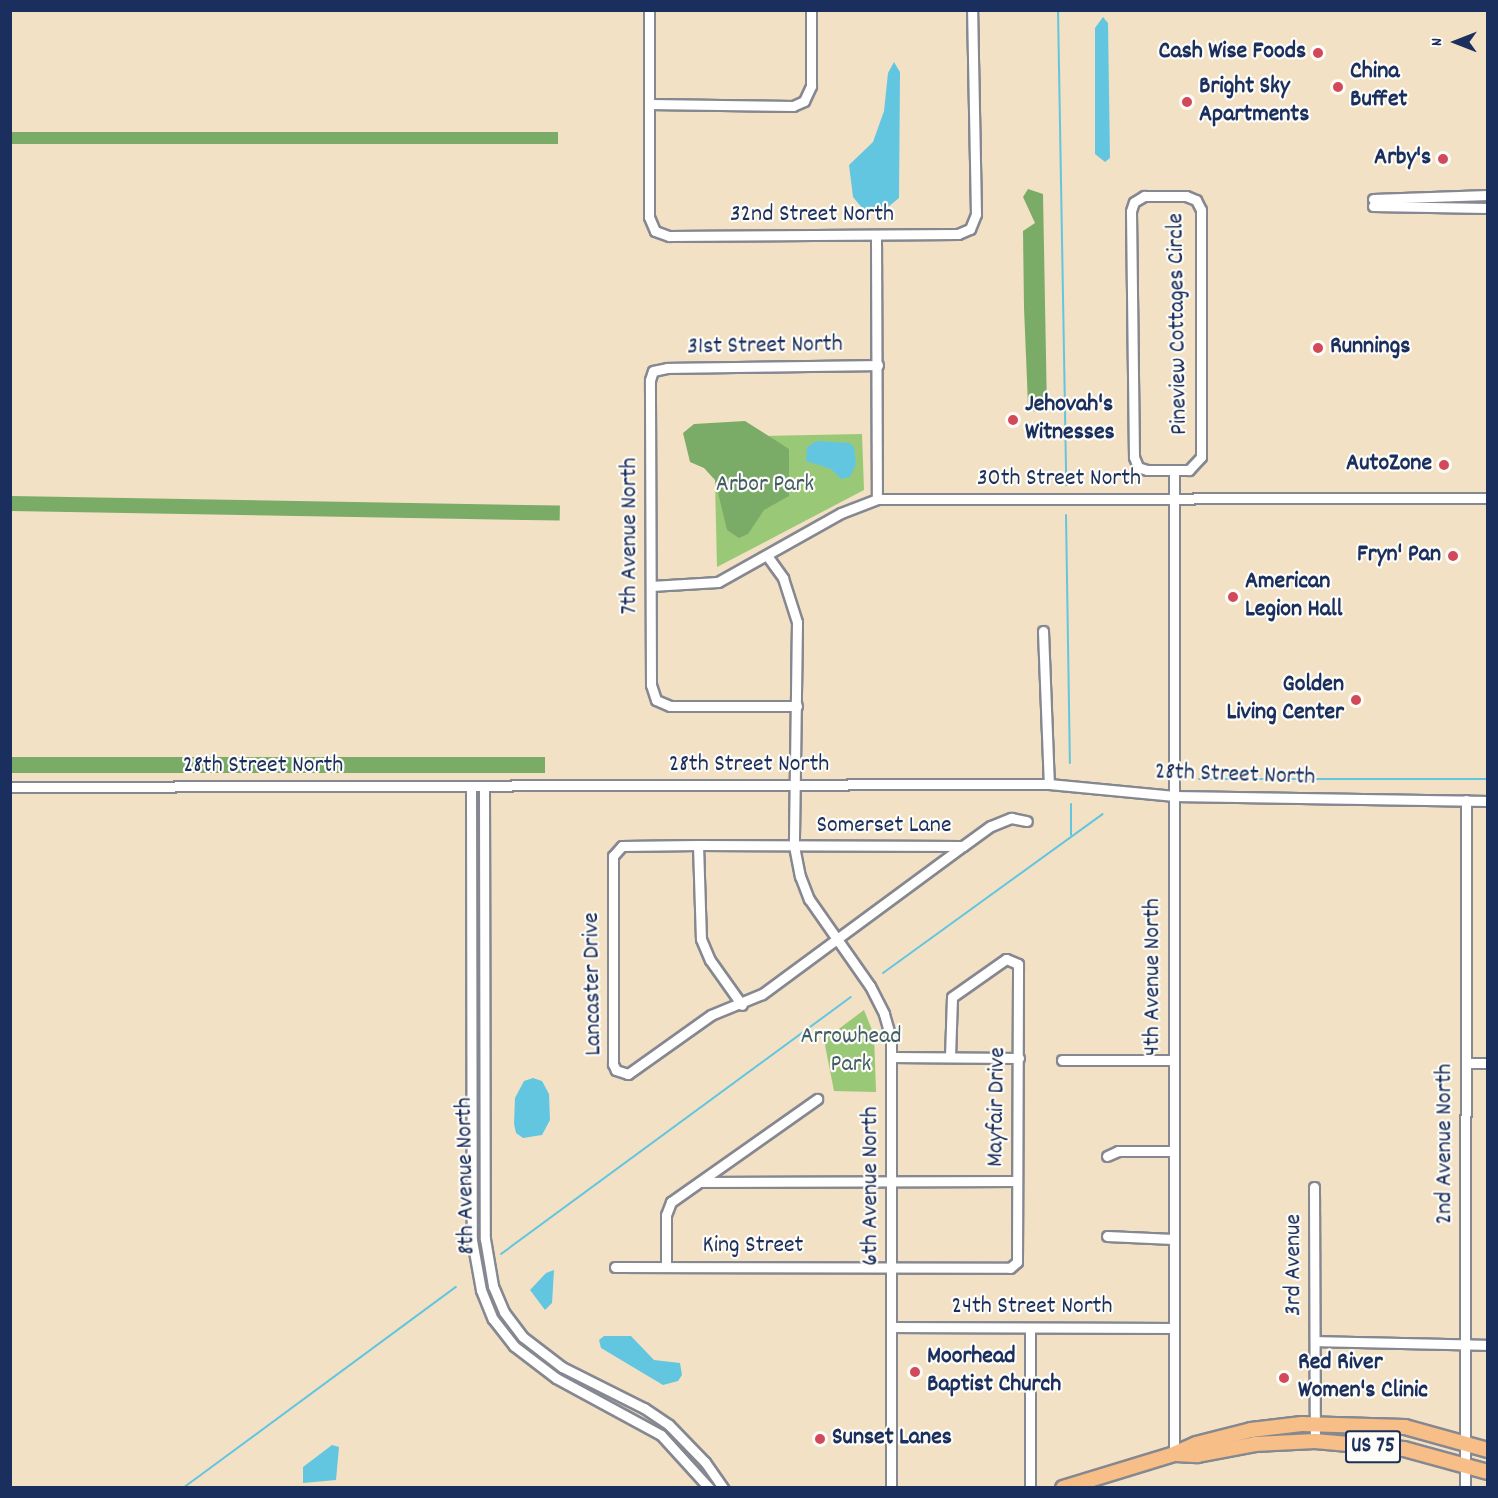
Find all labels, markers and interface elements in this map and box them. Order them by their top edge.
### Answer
north arrow [1426,12,1486,72]
text: N [1426,38,1449,46]
place label: Cash Wise Foods [1159,39,1306,67]
marker: Cash Wise Foods [1311,46,1325,60]
place label: China Buffet [1350,59,1407,115]
place label: Bright Sky Apartments [1199,74,1309,130]
marker: China Buffet [1331,80,1345,94]
marker: Bright Sky Apartments [1180,95,1194,109]
place label: Arby's [1374,145,1431,173]
marker: Arby's [1436,152,1450,166]
street label: 32nd Street North [730,202,894,230]
street label: Pineview Cottages Circle [1163,213,1195,435]
street label: 31st Street North [687,331,843,363]
place label: Runnings [1330,334,1410,362]
marker: Runnings [1311,341,1325,355]
place label: Jehovah's Witnesses [1025,392,1115,448]
marker: Jehovah's Witnesses [1006,413,1020,427]
place label: AutoZone [1346,451,1432,479]
street label: 7th Avenue North [617,458,645,614]
marker: AutoZone [1437,458,1451,472]
street label: 30th Street North [977,466,1141,494]
park label: Arbor Park [716,472,814,500]
place label: Fryn' Pan [1357,542,1441,570]
marker: Fryn' Pan [1446,549,1460,563]
place label: American Legion Hall [1245,569,1343,625]
marker: American Legion Hall [1226,590,1240,604]
place label: Golden Living Center [1226,672,1344,728]
marker: Golden Living Center [1349,693,1363,707]
street label: 28th Street North [669,752,829,780]
street label: 28th Street North [183,753,343,781]
street label: 28th Street North [1154,759,1316,793]
street label: Somerset Lane [817,813,951,841]
street label: 4th Avenue North [1140,898,1168,1056]
street label: Lancaster Drive [578,912,610,1056]
park label: Arrowhead Park [800,1024,902,1080]
street label: Mayfair Drive [983,1047,1013,1167]
street label: 2nd Avenue North [1432,1064,1460,1224]
street label: 8th Avenue North [451,1097,483,1255]
street label: 6th Avenue North [858,1106,886,1266]
street label: 3rd Avenue [1281,1214,1309,1316]
street label: King Street [703,1233,803,1261]
street label: 24th Street North [952,1294,1112,1322]
place label: Moorhead Baptist Church [927,1344,1061,1400]
place label: Red River Women's Clinic [1298,1350,1428,1406]
marker: Moorhead Baptist Church [908,1365,922,1379]
marker: Red River Women's Clinic [1275,1369,1293,1387]
place label: Sunset Lanes [832,1425,952,1453]
road number: US 75 [1344,1428,1402,1466]
marker: Sunset Lanes [813,1432,827,1446]

